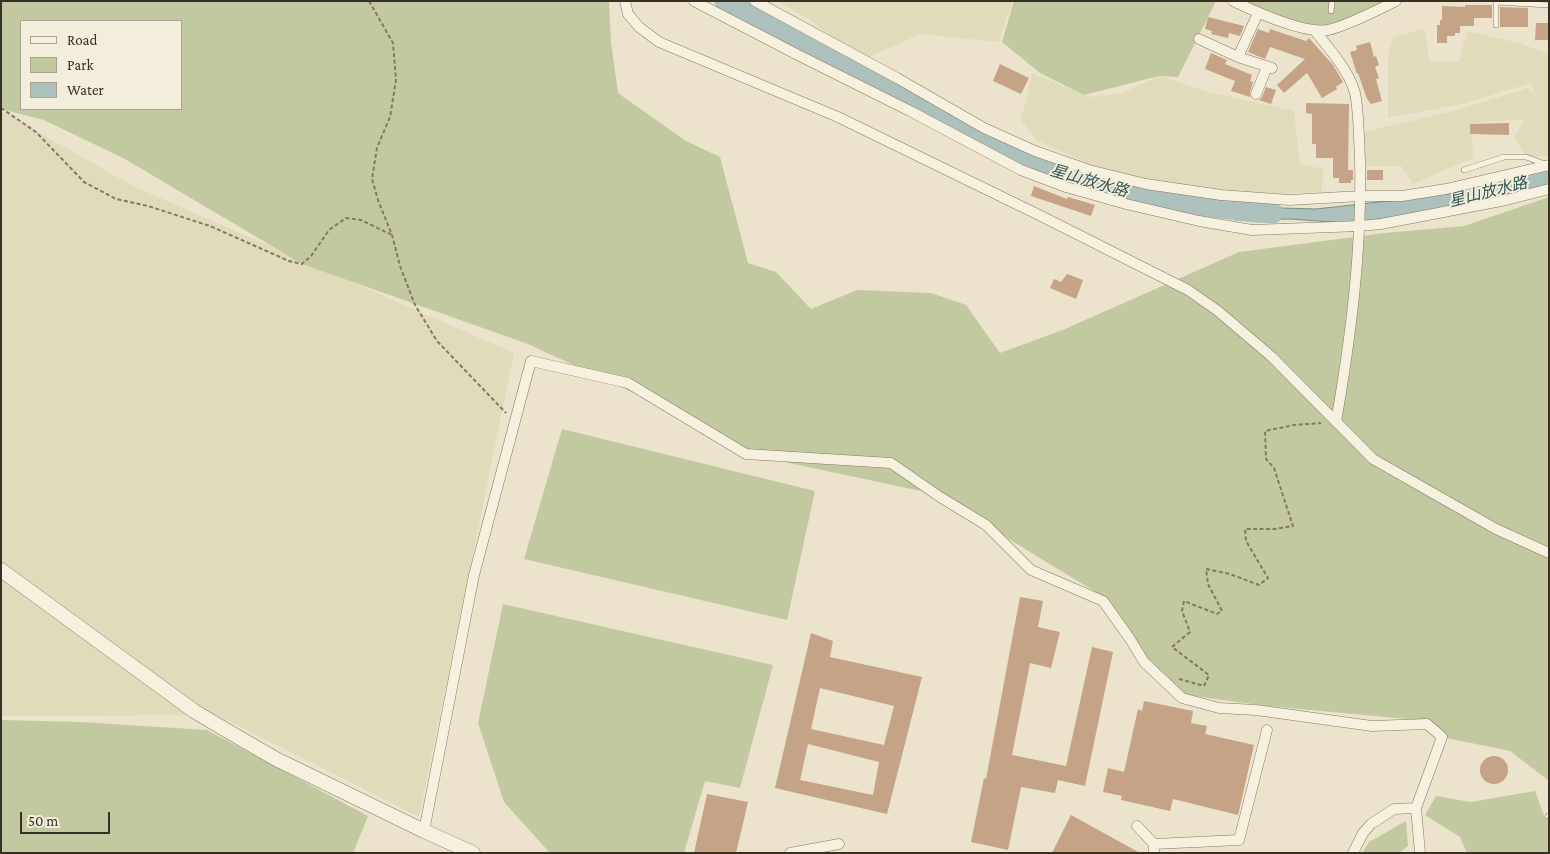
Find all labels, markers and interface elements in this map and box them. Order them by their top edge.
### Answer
legend [20,20,182,110]
text: Road [67,32,97,48]
text: Park [67,57,94,73]
text: Water [67,82,104,98]
water label: 星山放水路 [1048,161,1130,201]
water label: 星山放水路 [1447,173,1529,211]
scale bar [22,802,112,834]
text: 50 m [28,813,58,829]

